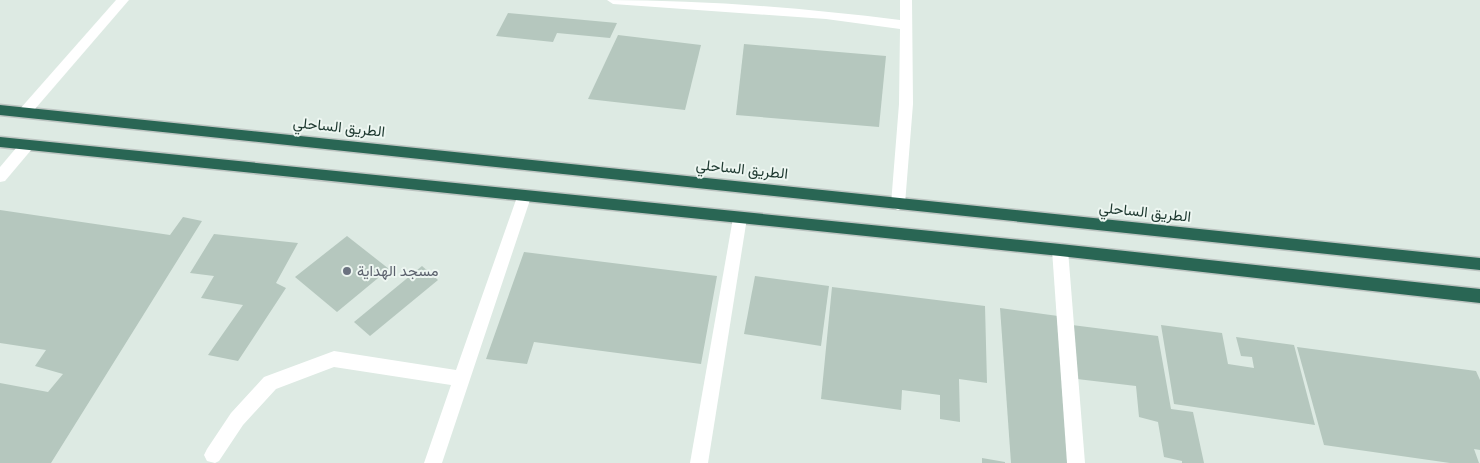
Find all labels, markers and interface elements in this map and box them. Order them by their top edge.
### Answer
street label: الطريق الساحلي [292,114,386,145]
street label: الطريق الساحلي [695,156,789,187]
street label: الطريق الساحلي [1098,199,1192,230]
place label: مسجد الهداية [357,263,439,282]
marker: مسجد الهداية [341,265,353,277]

